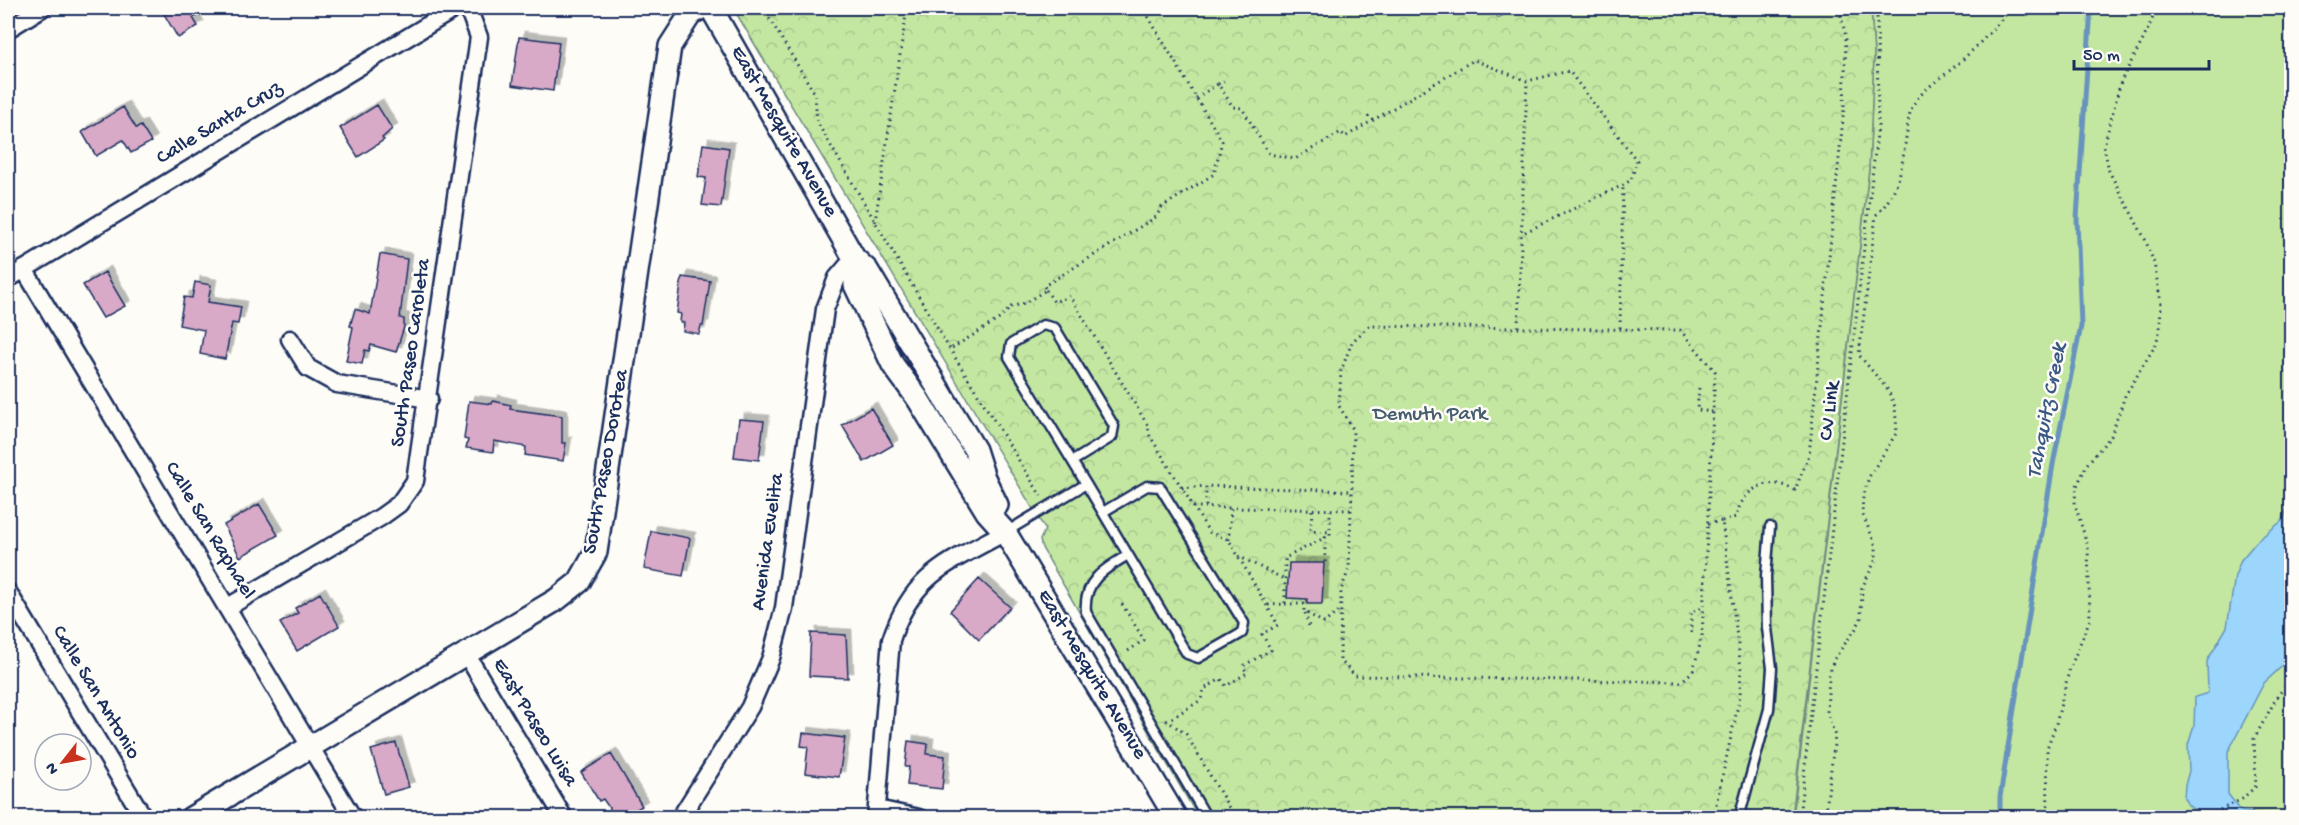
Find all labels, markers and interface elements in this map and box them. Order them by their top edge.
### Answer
scale bar [2074,33,2209,71]
street label: East Mesquite Avenue [724,42,843,223]
text: 50 m [2083,46,2120,67]
street label: Calle Santa Cruz [152,76,288,171]
street label: South Paseo Caroleta [386,256,438,449]
water label: Tahquitz Creek [2022,339,2074,481]
street label: South Paseo Dorotea [578,366,636,556]
street label: CV Link [1815,377,1847,442]
park label: Demuth Park [1371,403,1490,428]
street label: Calle San Raphael [158,458,260,604]
street label: Avenida Evelita [747,470,791,612]
street label: East Mesquite Avenue [1030,586,1152,765]
street label: Calle San Antonio [45,622,145,765]
street label: East Paseo Luisa [486,654,583,793]
north arrow [33,732,93,792]
text: N [42,758,64,777]

